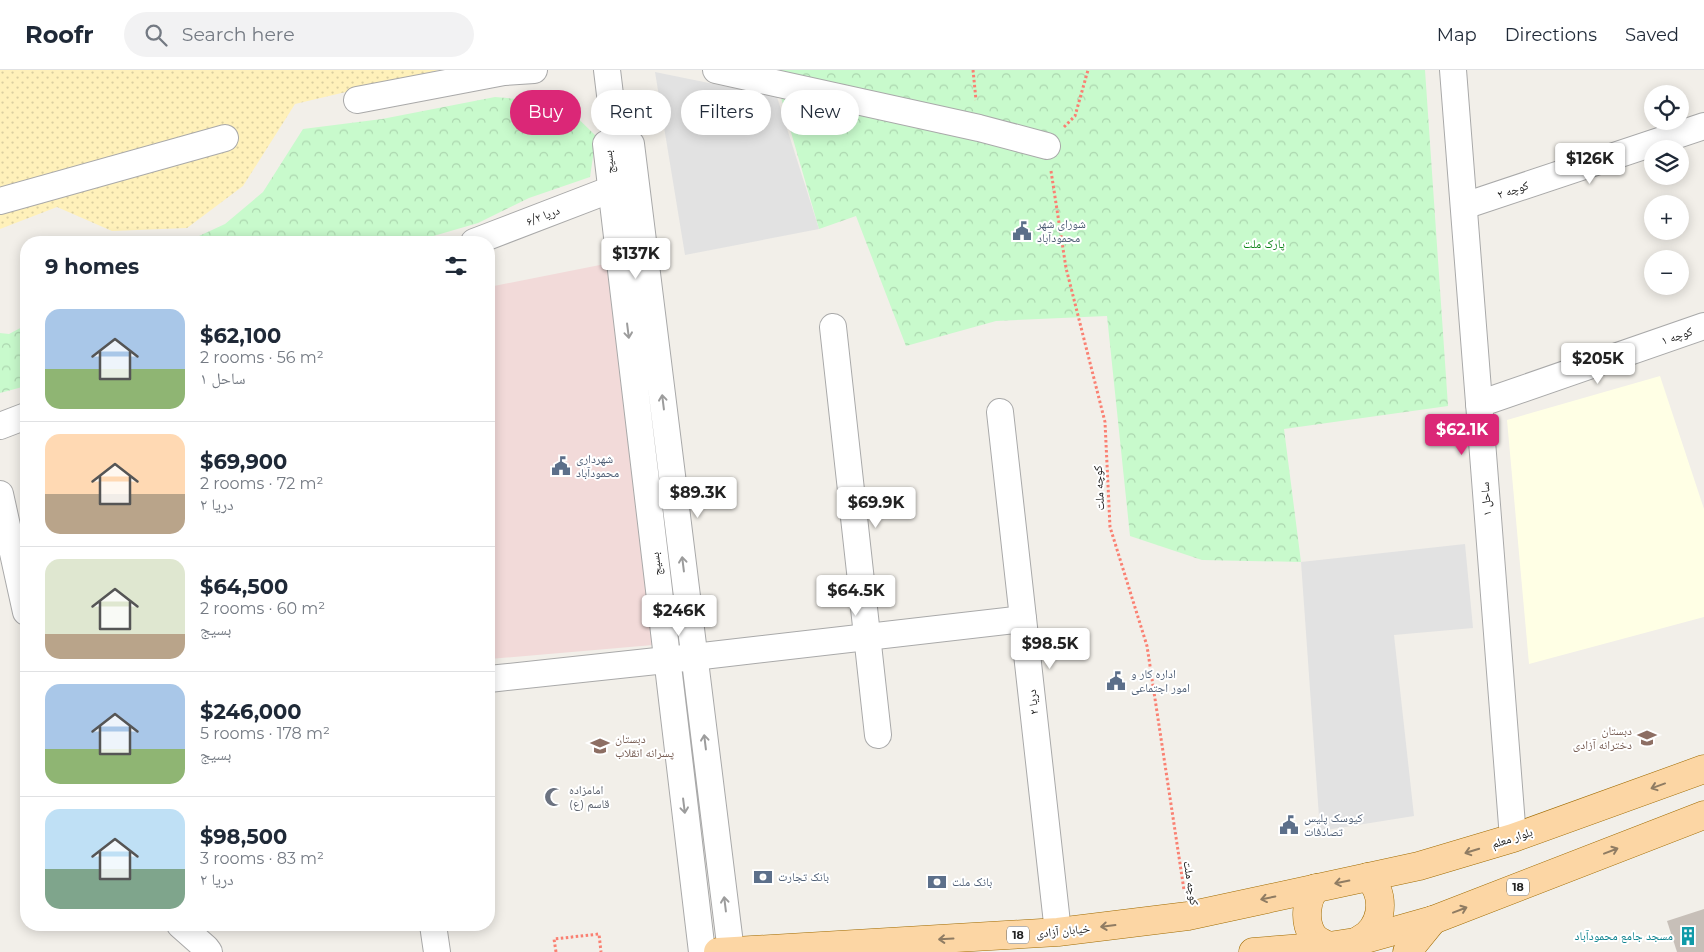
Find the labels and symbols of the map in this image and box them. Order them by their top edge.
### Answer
pin: $126K [1555,142,1625,185]
street label: بسیج [600,150,618,175]
street label: کوچه ۲ [1495,177,1531,202]
street label: دریا ۶/۲ [524,202,562,229]
place label: شورای شهر محمودآباد [1036,216,1086,245]
public building icon: شورای شهر محمودآباد [1011,220,1033,242]
park label: پارک ملت [1243,236,1285,251]
pin: $137K [601,238,671,280]
one-way arrow [623,323,633,339]
street label: کوچه ۱ [1659,323,1695,348]
pin: $205K [1563,342,1633,385]
one-way arrow [658,395,668,411]
pin: $62.1K [1421,414,1503,456]
place label: شهرداری محمودآباد [576,451,619,480]
public building icon: شهرداری محمودآباد [550,455,572,477]
street label: کوچه ملت [1090,465,1107,511]
pin: $89.3K [657,476,739,519]
street label: ساحل ۱ [1477,481,1494,517]
pin: $69.9K [835,486,917,529]
street label: بسیج [647,551,665,577]
one-way arrow [678,556,688,572]
pin: $64.5K [815,574,897,617]
pin: $246K [644,594,714,637]
pin: $98.5K [1009,628,1091,670]
place label: اداره کار و امور اجتماعی [1131,666,1190,695]
public building icon: اداره کار و امور اجتماعی [1105,670,1127,692]
street label: دریا ۲ [1024,689,1041,715]
place label: دبستان دخترانه آزادی [1573,723,1632,752]
school or university icon: دبستان دخترانه آزادی [1636,727,1658,749]
place label: دبستان پسرانه انقلاب [615,731,674,760]
school or university icon: دبستان پسرانه انقلاب [589,735,611,757]
one-way arrow [700,735,710,751]
place label: امامزاده قاسم (ع) [569,782,610,812]
one-way arrow [1651,782,1666,791]
mosque icon: امامزاده قاسم (ع) [543,786,565,808]
one-way arrow [679,797,689,813]
place label: کیوسک پلیس تصادفات [1304,810,1363,839]
public building icon: کیوسک پلیس تصادفات [1278,814,1300,836]
street label: بلوار معلم [1489,824,1535,852]
one-way arrow [1464,846,1480,856]
one-way arrow [1603,846,1618,855]
street label: کوچه ملت [1181,860,1202,906]
bank icon: بانک تجارت [752,866,774,888]
place label: بانک تجارت [778,869,829,884]
bank icon: بانک ملت [926,871,948,893]
place label: بانک ملت [952,874,992,889]
one-way arrow [1334,878,1350,888]
road number: 18 [1507,879,1529,896]
one-way arrow [1260,894,1276,903]
one-way arrow [720,896,730,912]
one-way arrow [1452,904,1467,914]
street label: خیابان آزادی [1035,920,1091,941]
one-way arrow [1100,921,1116,931]
building icon: مسجد جامع محمودآباد [1677,925,1699,947]
road number: 18 [1007,926,1029,944]
place label: مسجد جامع محمودآباد [1575,928,1673,943]
one-way arrow [938,934,954,943]

